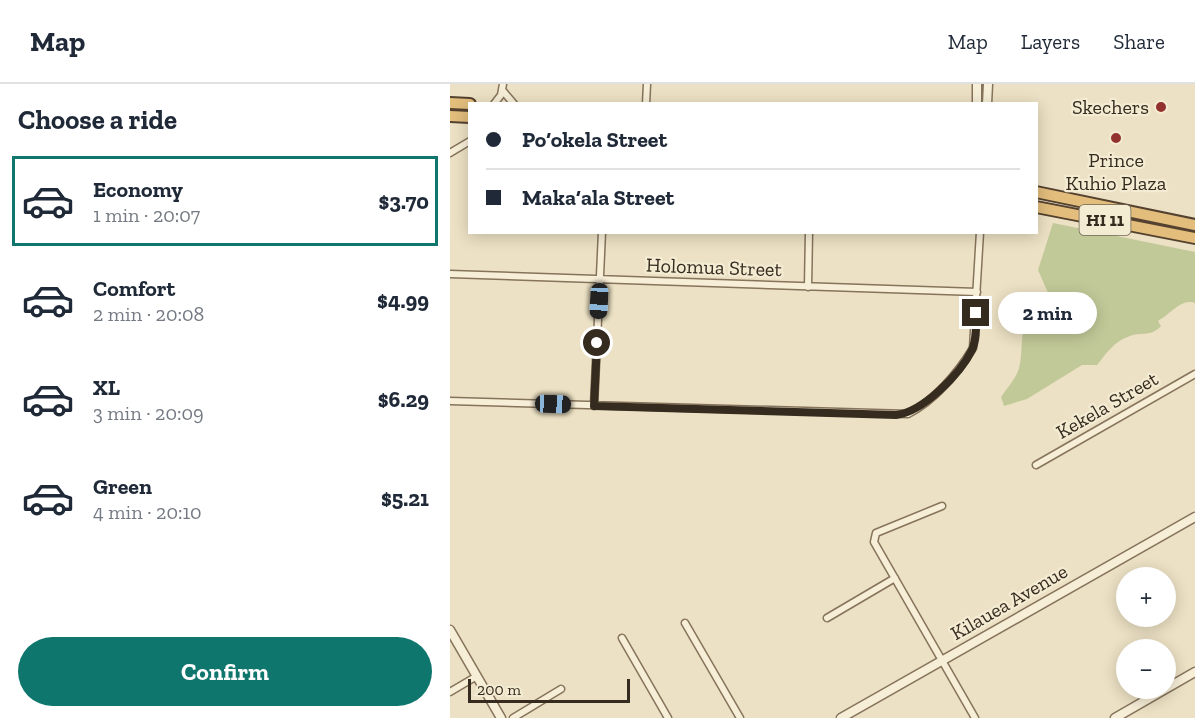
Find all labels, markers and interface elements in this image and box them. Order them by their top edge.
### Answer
text: Map [30,25,85,58]
text: Map [948,29,988,54]
text: Layers [1021,29,1080,54]
text: Share [1113,29,1165,54]
place label: Skechers [1072,95,1149,119]
marker: Skechers [1154,100,1168,114]
text: Choose a ride [18,104,177,136]
text: Po‘okela Street [522,126,667,153]
marker: Prince Kuhio Plaza [1109,131,1123,145]
place label: Prince Kuhio Plaza [1066,148,1167,195]
icon: car [21,174,75,228]
text: Economy [93,176,183,203]
text: Maka‘ala Street [522,184,674,211]
text: $3.70 [378,188,429,215]
text: 1 min · 20:07 [93,203,200,227]
road number: HI 11 [1080,205,1130,235]
street label: Holomua Street [646,253,783,281]
icon: car [21,273,75,327]
text: Comfort [93,275,175,302]
car [589,283,609,319]
text: $4.99 [377,287,429,314]
callout: 2 min [997,292,1096,334]
route end [962,299,989,326]
text: 2 min [1023,301,1072,325]
text: 2 min · 20:08 [93,302,204,326]
route start [583,329,610,356]
street label: Kekela Street [1052,366,1163,444]
icon: car [21,372,75,426]
text: XL [93,374,120,401]
text: $6.29 [378,386,429,413]
car [535,394,571,414]
text: 3 min · 20:09 [93,401,204,425]
icon: car [21,471,75,525]
text: Green [93,473,152,500]
text: $5.21 [381,485,429,512]
text: 4 min · 20:10 [93,500,202,524]
street label: Kilauea Avenue [946,559,1072,645]
map controls [1116,567,1176,699]
button: + [1116,567,1176,627]
button: Confirm [18,637,432,706]
button: − [1116,639,1176,699]
scale bar [468,676,630,704]
text: 200 m [477,680,521,699]

